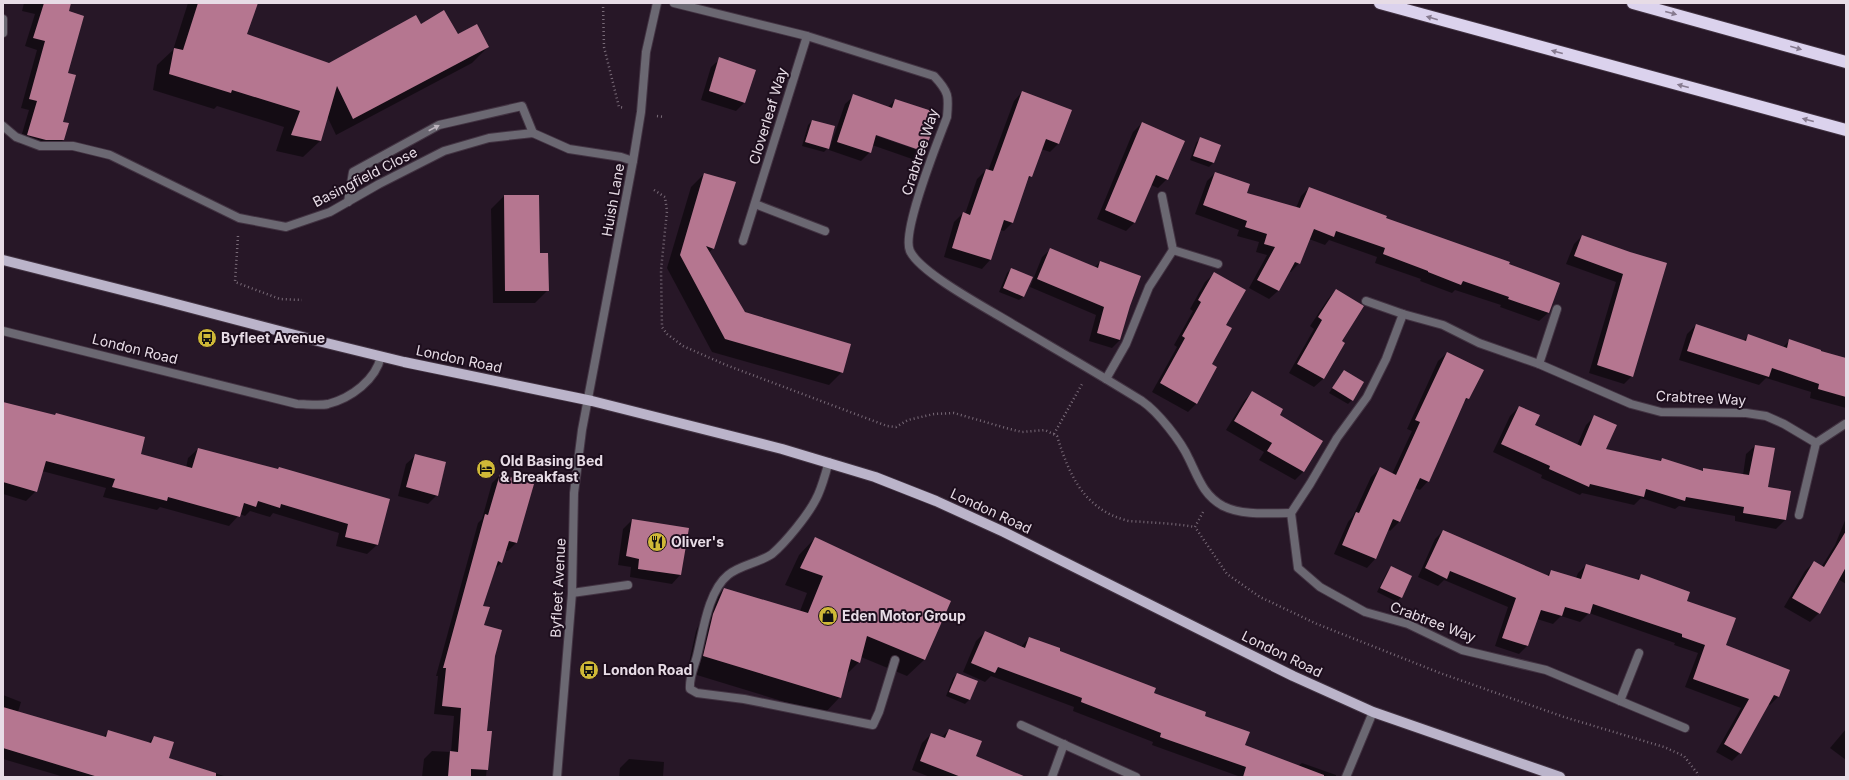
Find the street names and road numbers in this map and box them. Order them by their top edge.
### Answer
street label: Cloverleaf Way [745,65,790,166]
street label: Crabtree Way [897,106,942,197]
street label: Basingfield Close [310,143,420,210]
street label: Huish Lane [598,162,627,238]
street label: London Road [91,330,180,367]
street label: London Road [415,341,504,376]
street label: Crabtree Way [1655,387,1747,408]
street label: London Road [948,484,1034,537]
street label: Byfleet Avenue [546,538,569,638]
street label: Crabtree Way [1388,597,1479,646]
street label: London Road [1239,627,1325,680]

